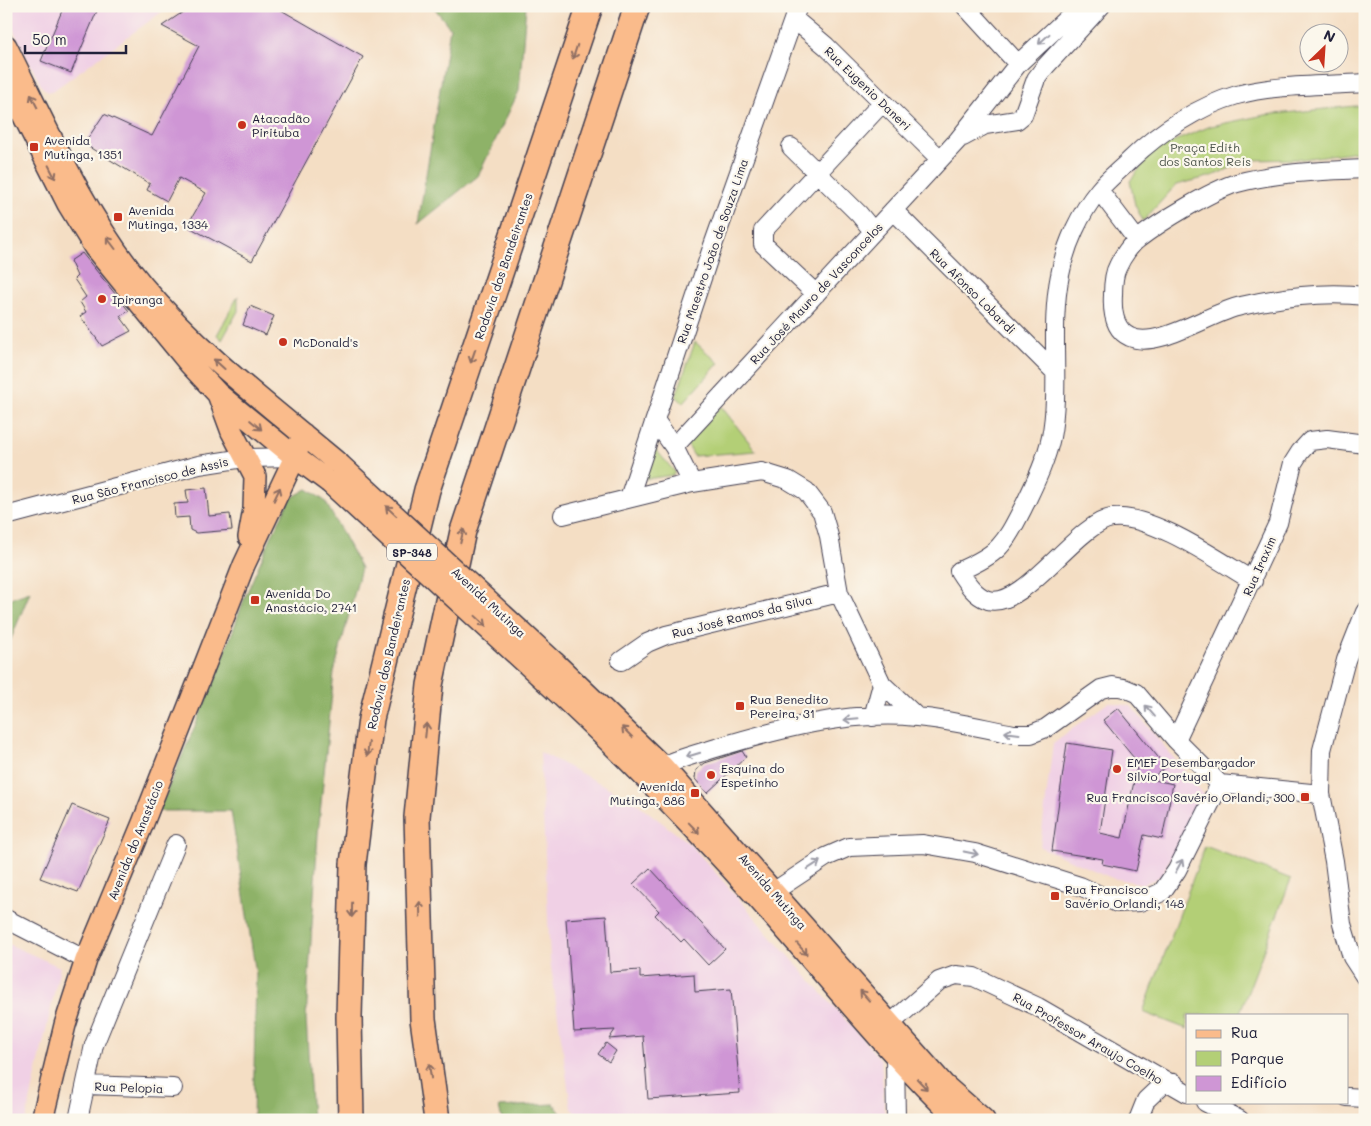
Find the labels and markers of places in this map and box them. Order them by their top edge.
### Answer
place label: Atacadão Pirituba [252,110,310,140]
marker: Atacadão Pirituba [236,119,248,131]
place label: Avenida Mutinga, 1351 [44,132,122,162]
marker: Avenida Mutinga, 1351 [28,141,40,153]
place label: Avenida Mutinga, 1334 [128,202,208,232]
marker: Avenida Mutinga, 1334 [112,211,124,223]
place label: Ipiranga [112,291,163,307]
marker: Ipiranga [96,293,108,305]
place label: McDonald's [293,334,358,350]
marker: McDonald's [277,336,289,348]
place label: Avenida Do Anastácio, 2741 [265,585,357,615]
marker: Avenida Do Anastácio, 2741 [249,594,261,606]
place label: Rua Benedito Pereira, 31 [750,691,828,721]
marker: Rua Benedito Pereira, 31 [734,700,746,712]
place label: EMEF Desembargador Silvio Portugal [1127,754,1256,784]
place label: Esquina do Espetinho [721,760,784,790]
marker: EMEF Desembargador Silvio Portugal [1111,763,1123,775]
marker: Esquina do Espetinho [705,769,717,781]
place label: Avenida Mutinga, 886 [610,778,685,808]
marker: Avenida Mutinga, 886 [689,787,701,799]
place label: Rua Francisco Savério Orlandi, 300 [1086,789,1296,805]
marker: Rua Francisco Savério Orlandi, 300 [1299,791,1311,803]
place label: Rua Francisco Savério Orlandi, 148 [1065,881,1184,911]
marker: Rua Francisco Savério Orlandi, 148 [1049,890,1061,902]

